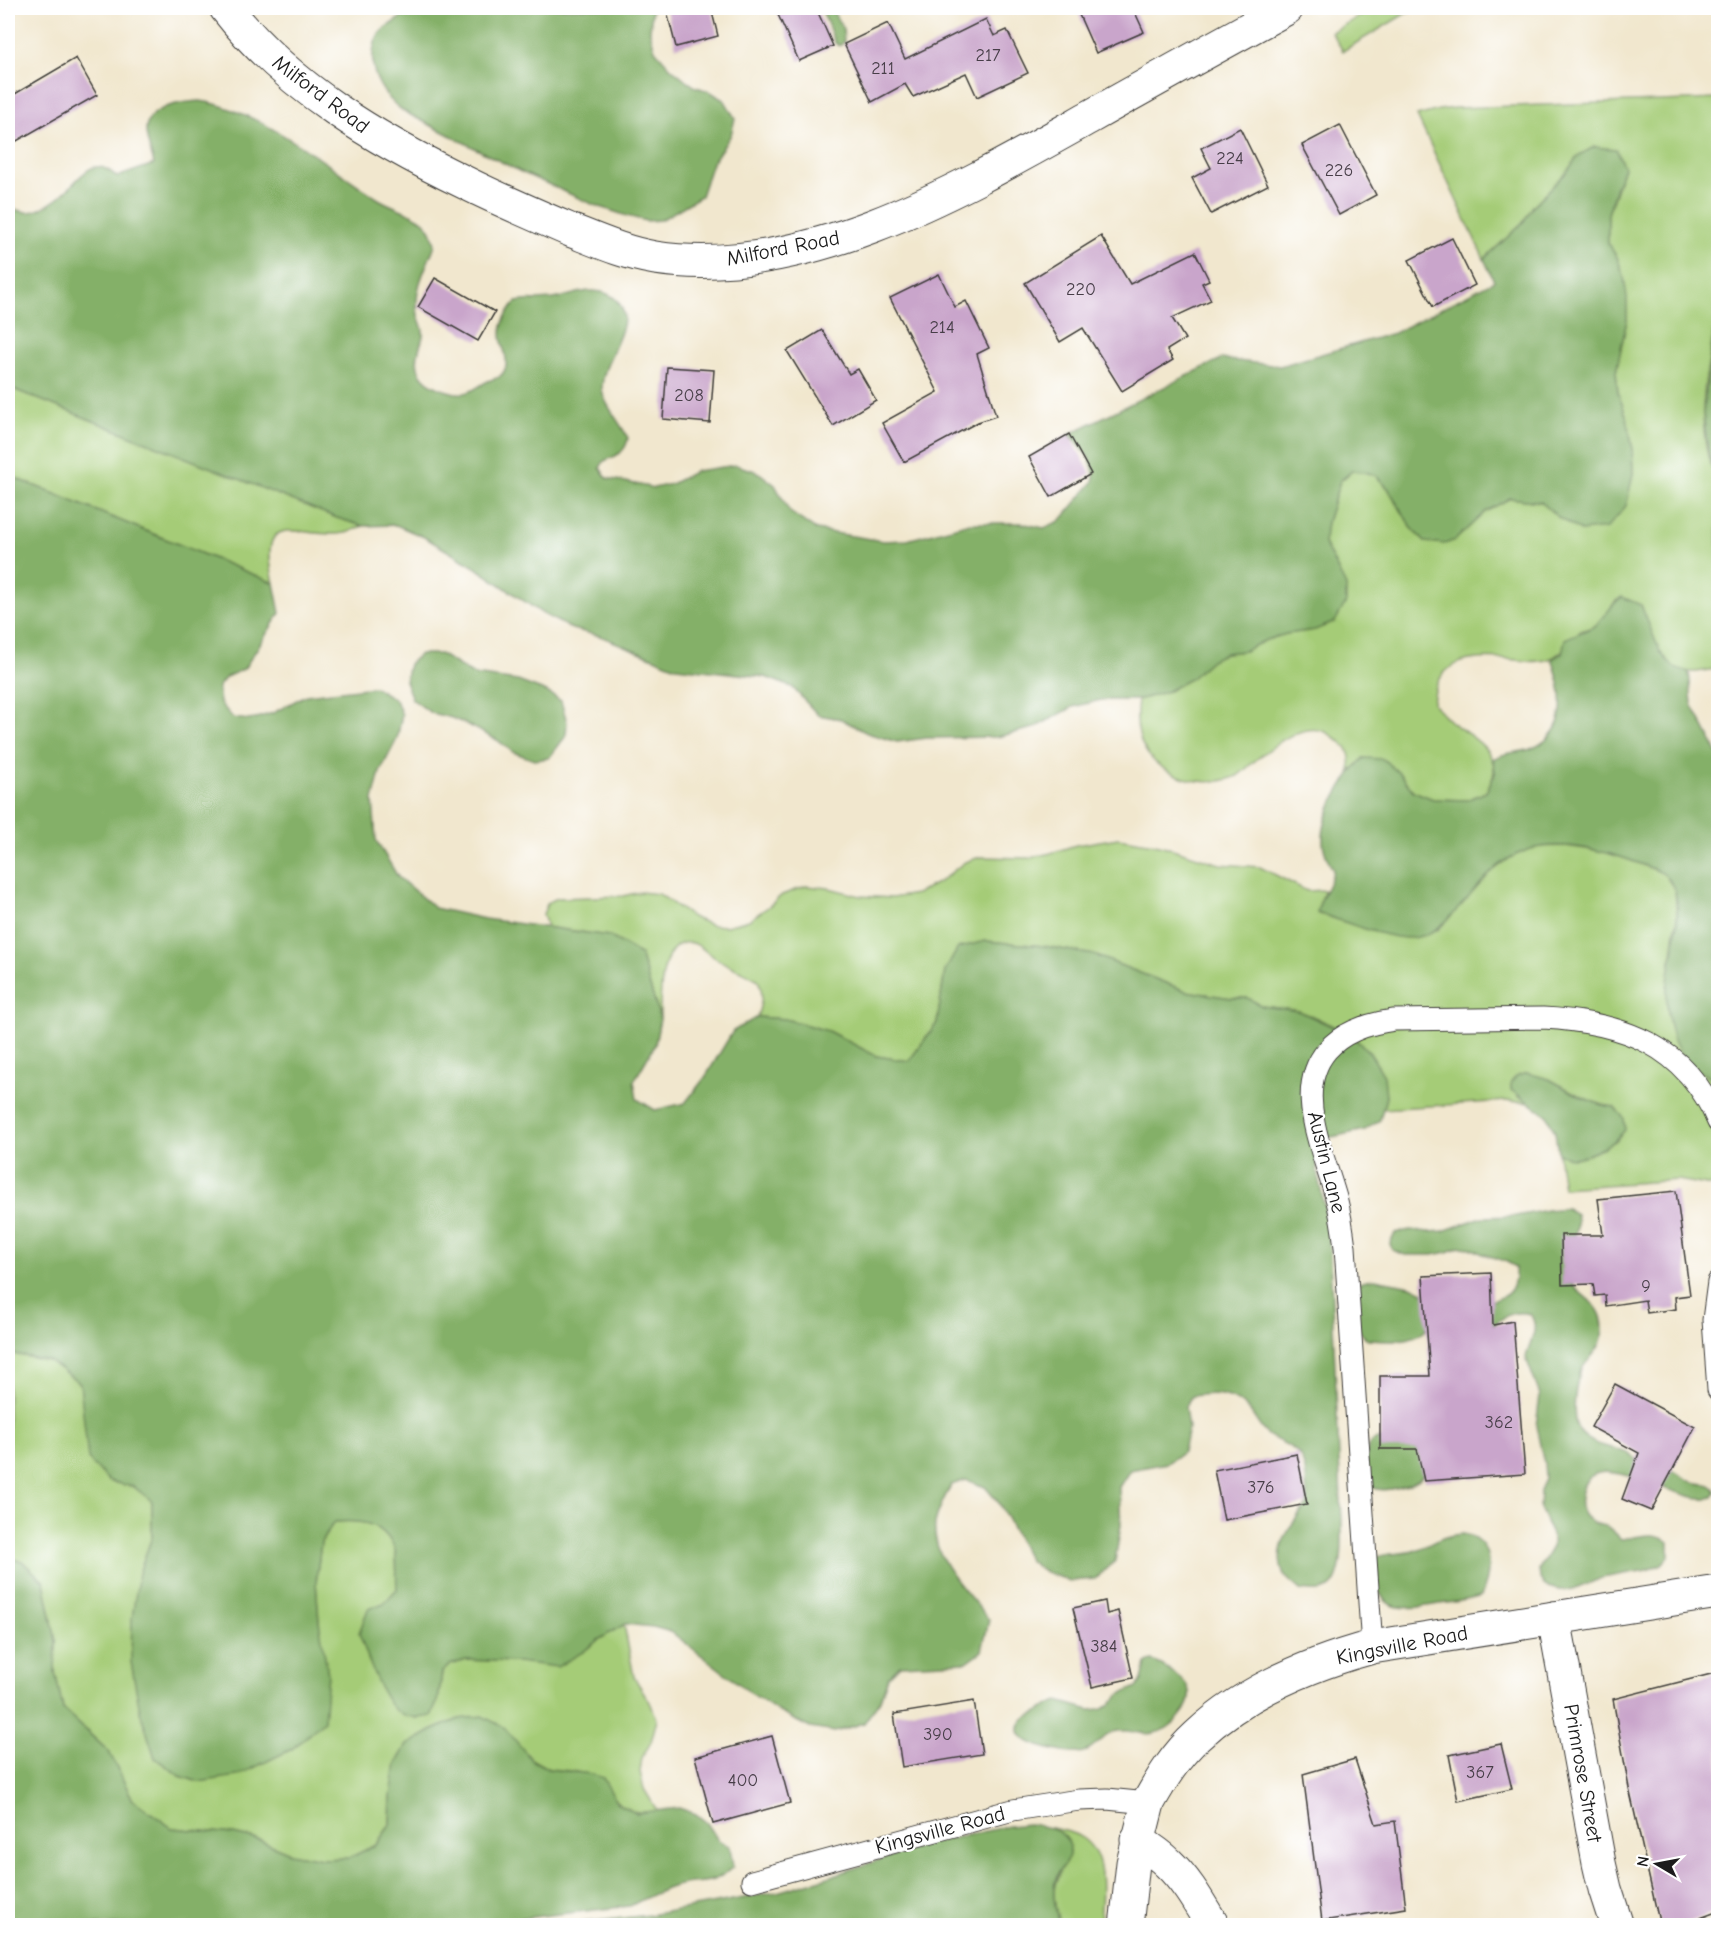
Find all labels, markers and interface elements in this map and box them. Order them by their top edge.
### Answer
house number: 217 [975,45,1001,66]
street label: Milford Road [268,50,374,138]
house number: 211 [871,58,895,79]
house number: 224 [1216,148,1244,169]
house number: 226 [1325,160,1353,181]
street label: Milford Road [724,225,842,271]
house number: 220 [1066,279,1096,300]
house number: 214 [929,317,955,338]
house number: 208 [674,385,704,406]
street label: Austin Lane [1303,1109,1351,1215]
house number: 9 [1641,1276,1651,1297]
house number: 362 [1485,1412,1513,1433]
house number: 376 [1247,1477,1275,1498]
street label: Kingsville Road [1334,1620,1470,1670]
house number: 384 [1090,1636,1118,1657]
street label: Primrose Street [1559,1702,1607,1845]
house number: 390 [923,1724,953,1745]
house number: 367 [1466,1762,1494,1783]
house number: 400 [728,1770,758,1791]
street label: Kingsville Road [872,1801,1008,1859]
north arrow [1627,1834,1687,1894]
text: N [1633,1855,1653,1868]

